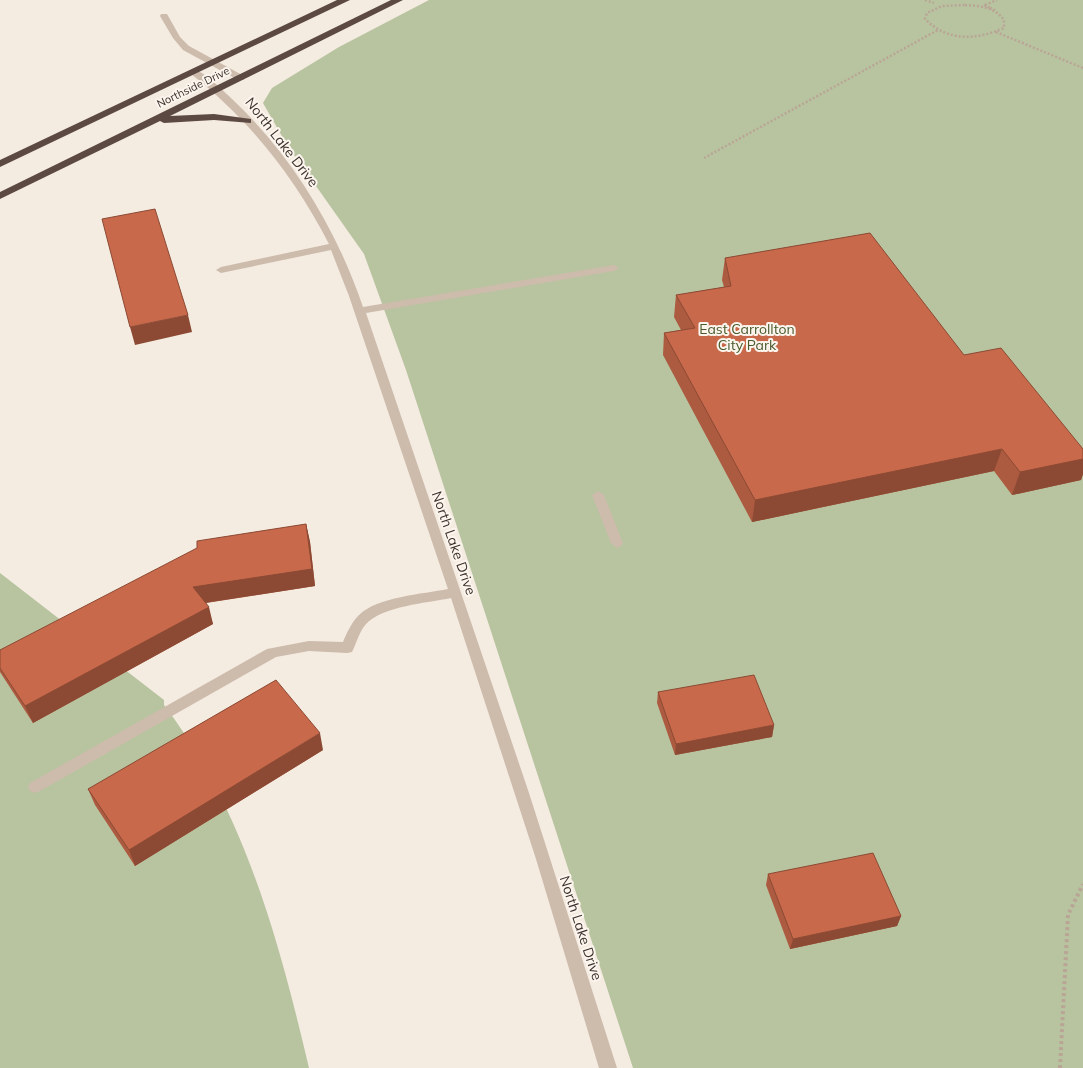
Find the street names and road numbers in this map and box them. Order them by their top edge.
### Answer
street label: Northside Drive [154,63,232,111]
street label: North Lake Drive [241,94,323,190]
street label: North Lake Drive [428,489,480,597]
street label: North Lake Drive [556,873,606,983]

